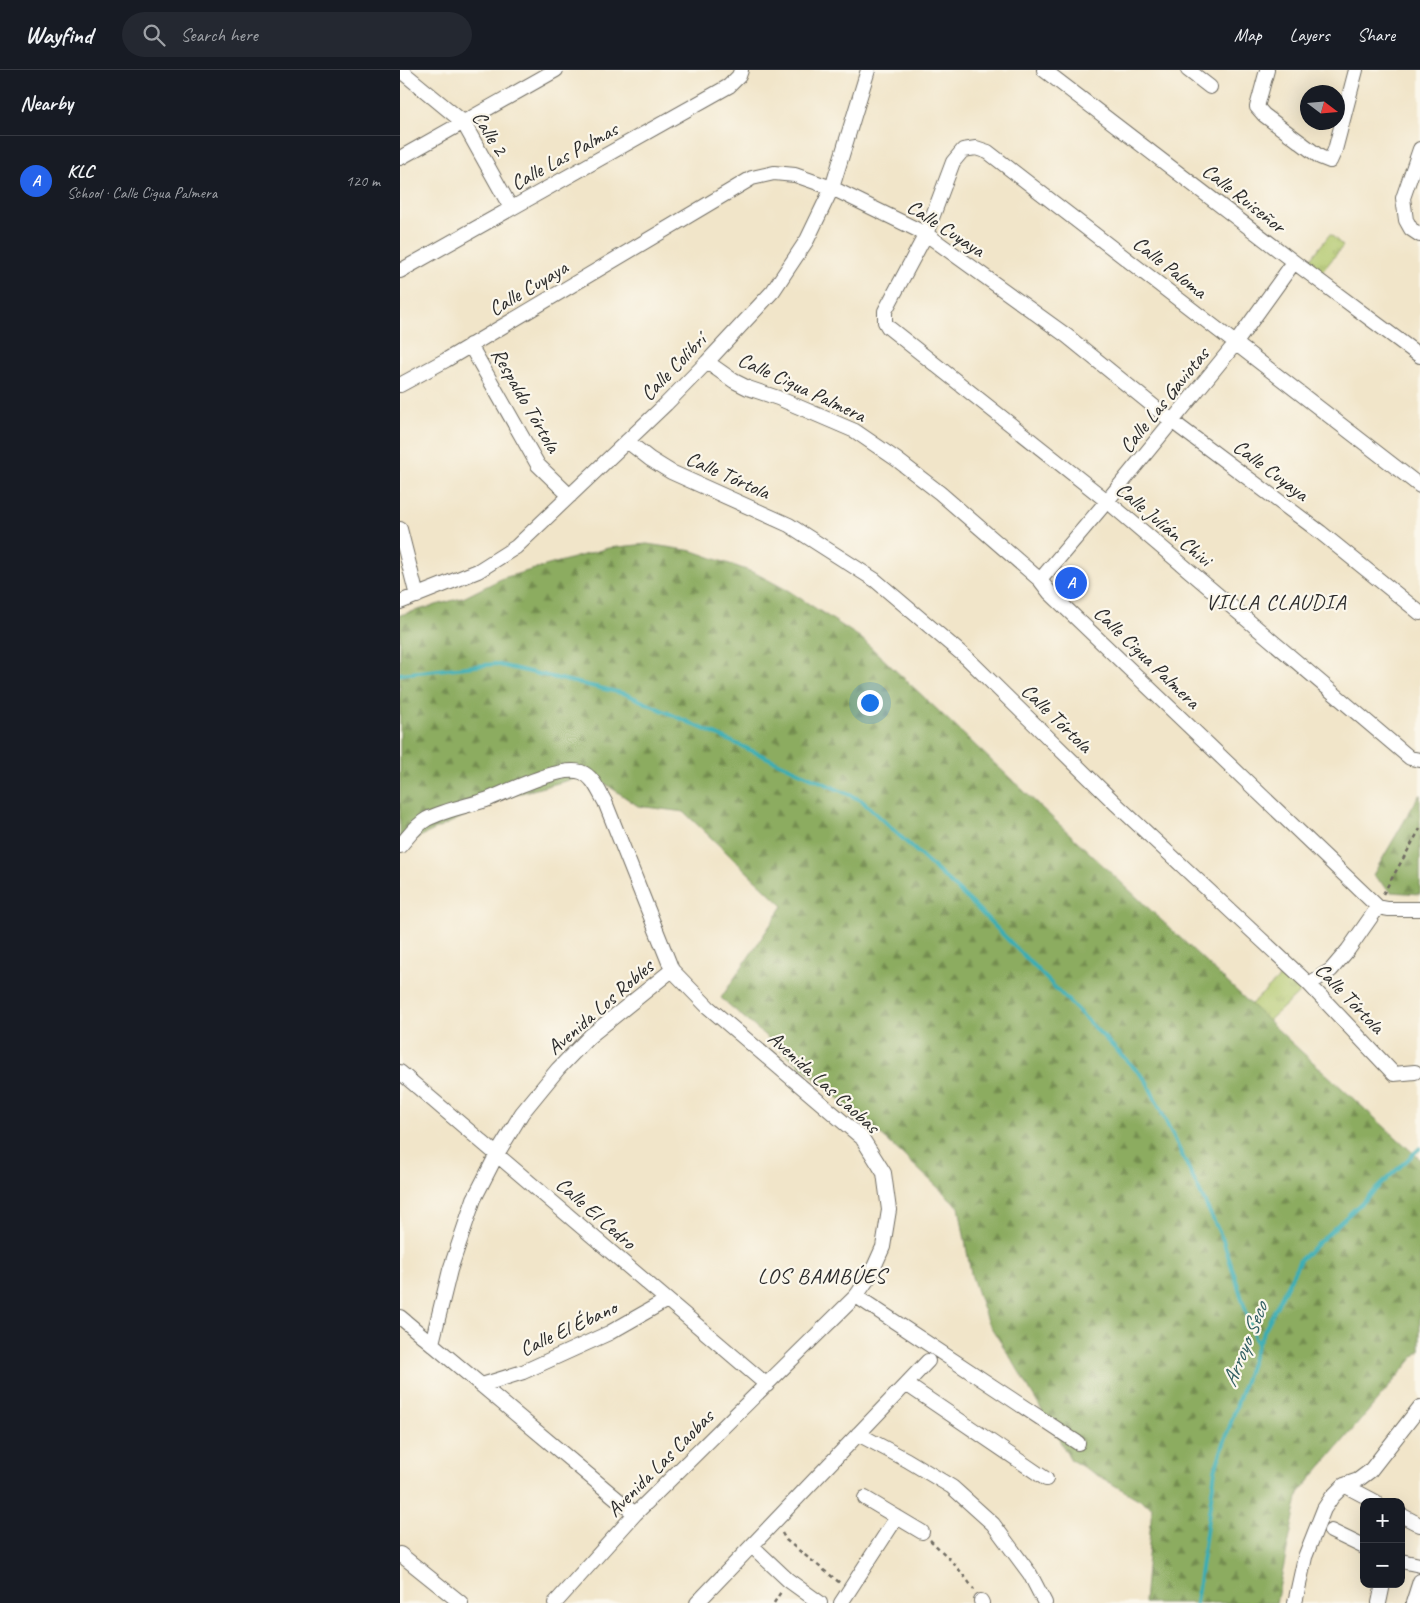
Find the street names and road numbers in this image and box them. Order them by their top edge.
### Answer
street label: Calle 2 [466,106,514,161]
street label: Calle Las Palmas [506,115,624,196]
street label: Calle Ruiseñor [1197,157,1293,240]
street label: Calle Cuyaya [902,193,991,264]
street label: Calle Paloma [1128,230,1213,305]
street label: Calle Cuyaya [484,254,574,322]
street label: Calle Colibrí [635,325,714,406]
street label: Calle Las Gaviotas [1113,340,1216,458]
street label: Respaldo Tórtola [486,343,567,458]
street label: Calle Cigua Palmera [734,346,871,429]
street label: Calle Cuyaya [1228,433,1315,508]
street label: Calle Tórtola [682,445,775,506]
street label: Calle Julián Chivi [1111,476,1220,574]
street label: Calle Cigua Palmera [1088,600,1207,715]
street label: Calle Tórtola [1016,678,1099,759]
street label: Avenida Los Robles [541,952,660,1060]
street label: Calle Tórtola [1310,957,1391,1040]
street label: Avenida Las Caobas [763,1025,887,1140]
street label: Calle El Cedro [551,1171,643,1256]
street label: Calle El Ébano [515,1293,623,1362]
street label: Avenida Las Caobas [601,1403,720,1522]

